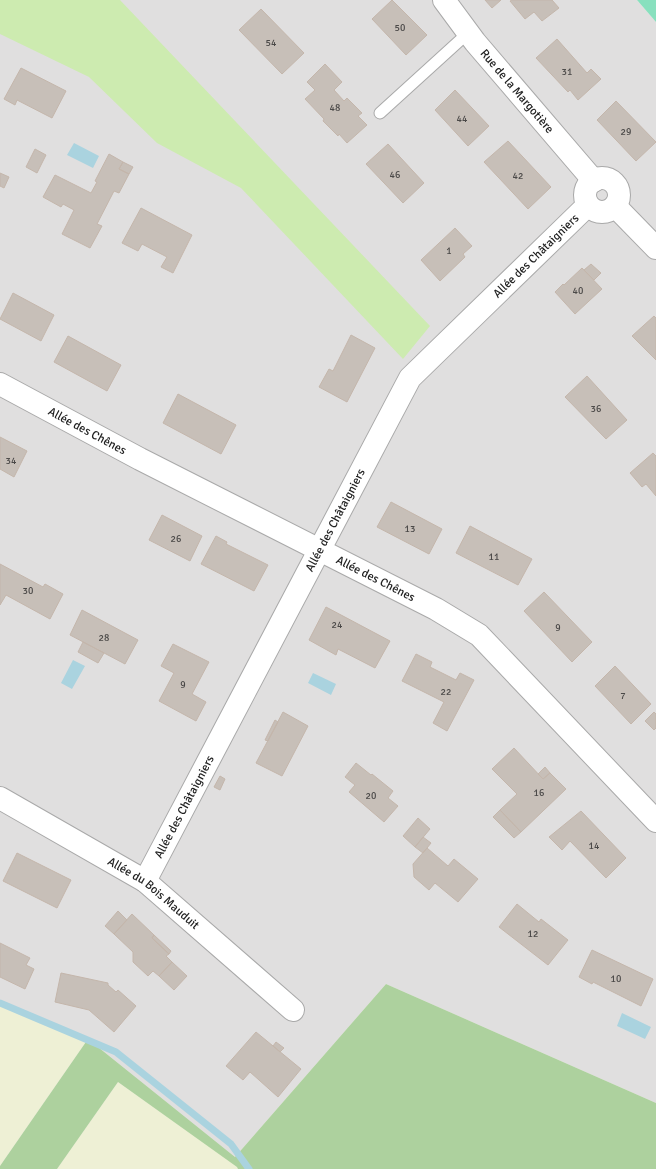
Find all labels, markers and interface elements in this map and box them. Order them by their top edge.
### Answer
house number: 50 [395,22,405,34]
house number: 54 [266,37,277,49]
street label: Rue de la Margotière [477,46,557,137]
house number: 31 [562,66,572,78]
house number: 48 [330,102,340,114]
house number: 44 [457,113,468,125]
house number: 29 [621,126,631,138]
house number: 46 [390,169,400,181]
house number: 42 [513,170,523,182]
street label: Allée des Châtaigniers [490,211,582,301]
house number: 1 [446,245,452,257]
house number: 40 [573,285,583,297]
house number: 36 [591,403,601,415]
street label: Allée des Chênes [45,404,129,458]
house number: 34 [6,455,17,467]
street label: Allée des Châtaigniers [302,466,369,574]
house number: 13 [405,523,415,535]
house number: 26 [171,533,181,545]
house number: 11 [489,551,499,563]
street label: Allée des Chênes [333,553,417,605]
house number: 30 [23,585,33,597]
house number: 24 [332,619,343,631]
house number: 9 [555,622,561,634]
house number: 28 [99,632,109,644]
house number: 9 [180,679,186,691]
house number: 22 [441,686,451,698]
house number: 7 [620,690,626,702]
street label: Allée des Châtaigniers [151,753,218,861]
house number: 16 [534,787,544,799]
house number: 20 [366,790,376,802]
house number: 14 [589,840,600,852]
street label: Allée du Bois Mauduit [105,854,202,933]
house number: 12 [528,928,538,940]
house number: 10 [611,973,621,985]

